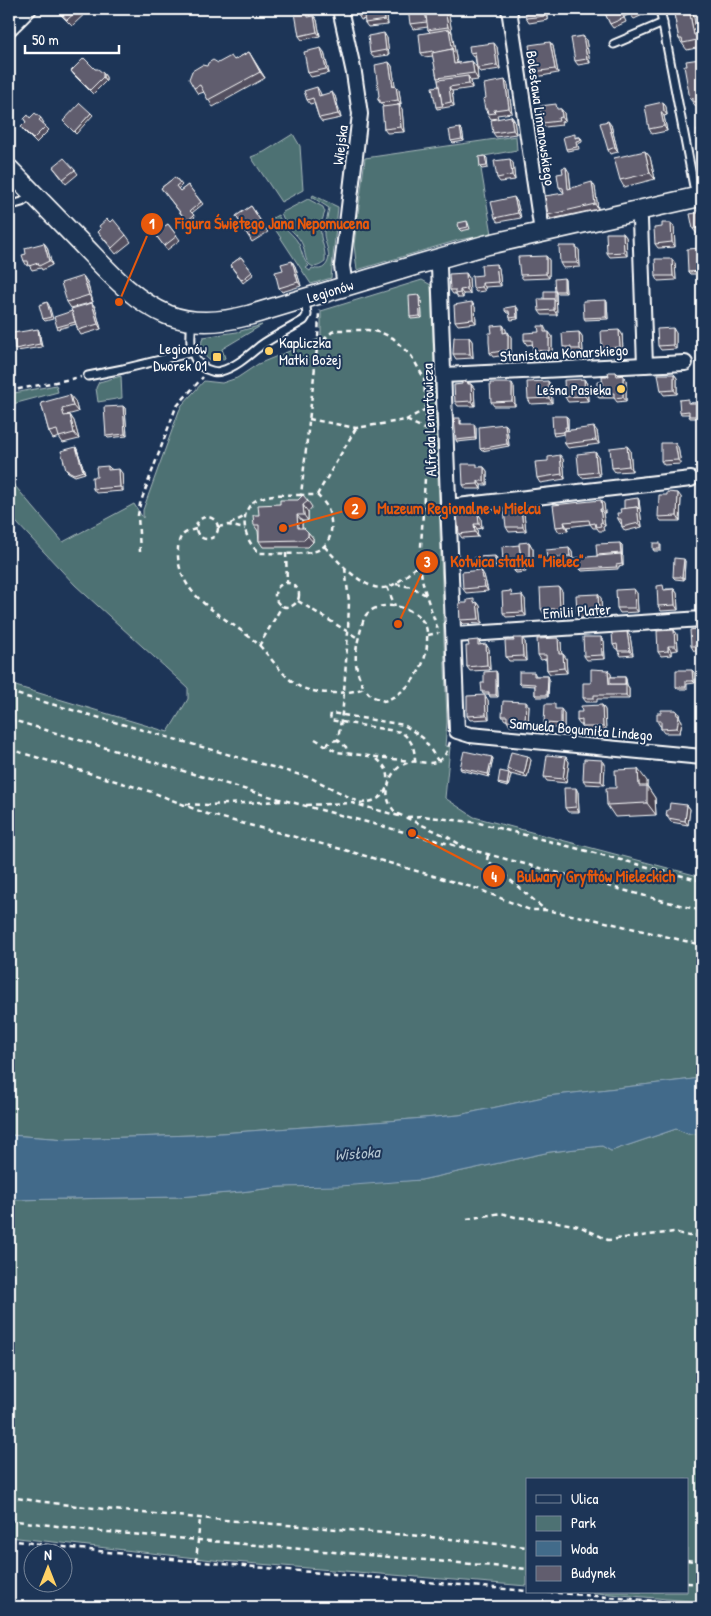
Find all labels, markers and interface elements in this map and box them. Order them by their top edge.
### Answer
scale bar [25,22,119,54]
text: 50 m [32,29,59,50]
street label: Bolesława Limanowskiego [521,49,561,187]
street label: Wiejska [327,124,353,166]
callout: Figura Świętego Jana Nepomucena [140,208,379,239]
text: Figura Świętego Jana Nepomucena [174,212,370,235]
text: 1 [149,213,155,234]
street label: Legionów [304,274,356,308]
place label: Kapliczka Matki Bożej [279,332,342,370]
place label: Legionów Dworek 01 [153,338,207,376]
street label: Stanisława Konarskiego [499,339,629,367]
marker: Kapliczka Matki Bożej [263,345,275,357]
marker: Legionów Dworek 01 [211,351,223,363]
street label: Alfreda Lenartowicza [417,363,441,477]
place label: Leśna Pasieka [537,379,611,400]
marker: Leśna Pasieka [615,383,627,395]
callout: Muzeum Regionalne w Mielcu [342,493,550,524]
text: Muzeum Regionalne w Mielcu [377,497,541,520]
text: 2 [351,498,359,519]
callout: Kotwica statku "Mielec" [415,546,594,577]
text: Kotwica statku "Mielec" [450,550,584,572]
text: 3 [424,551,431,572]
street label: Emilii Plater [542,598,612,624]
street label: Samuela Bogumiła Lindego [509,712,653,746]
callout: Bulwary Gryfitów Mieleckich [482,861,685,892]
text: Bulwary Gryfitów Mieleckich [517,865,676,888]
text: 4 [491,866,497,887]
water label: Wisłoka [334,1140,382,1166]
legend [526,1478,688,1594]
text: Ulica [571,1488,598,1509]
text: Park [571,1512,596,1533]
text: Woda [571,1538,598,1559]
north arrow [22,1544,72,1594]
text: N [44,1545,52,1564]
text: Budynek [571,1562,616,1583]

